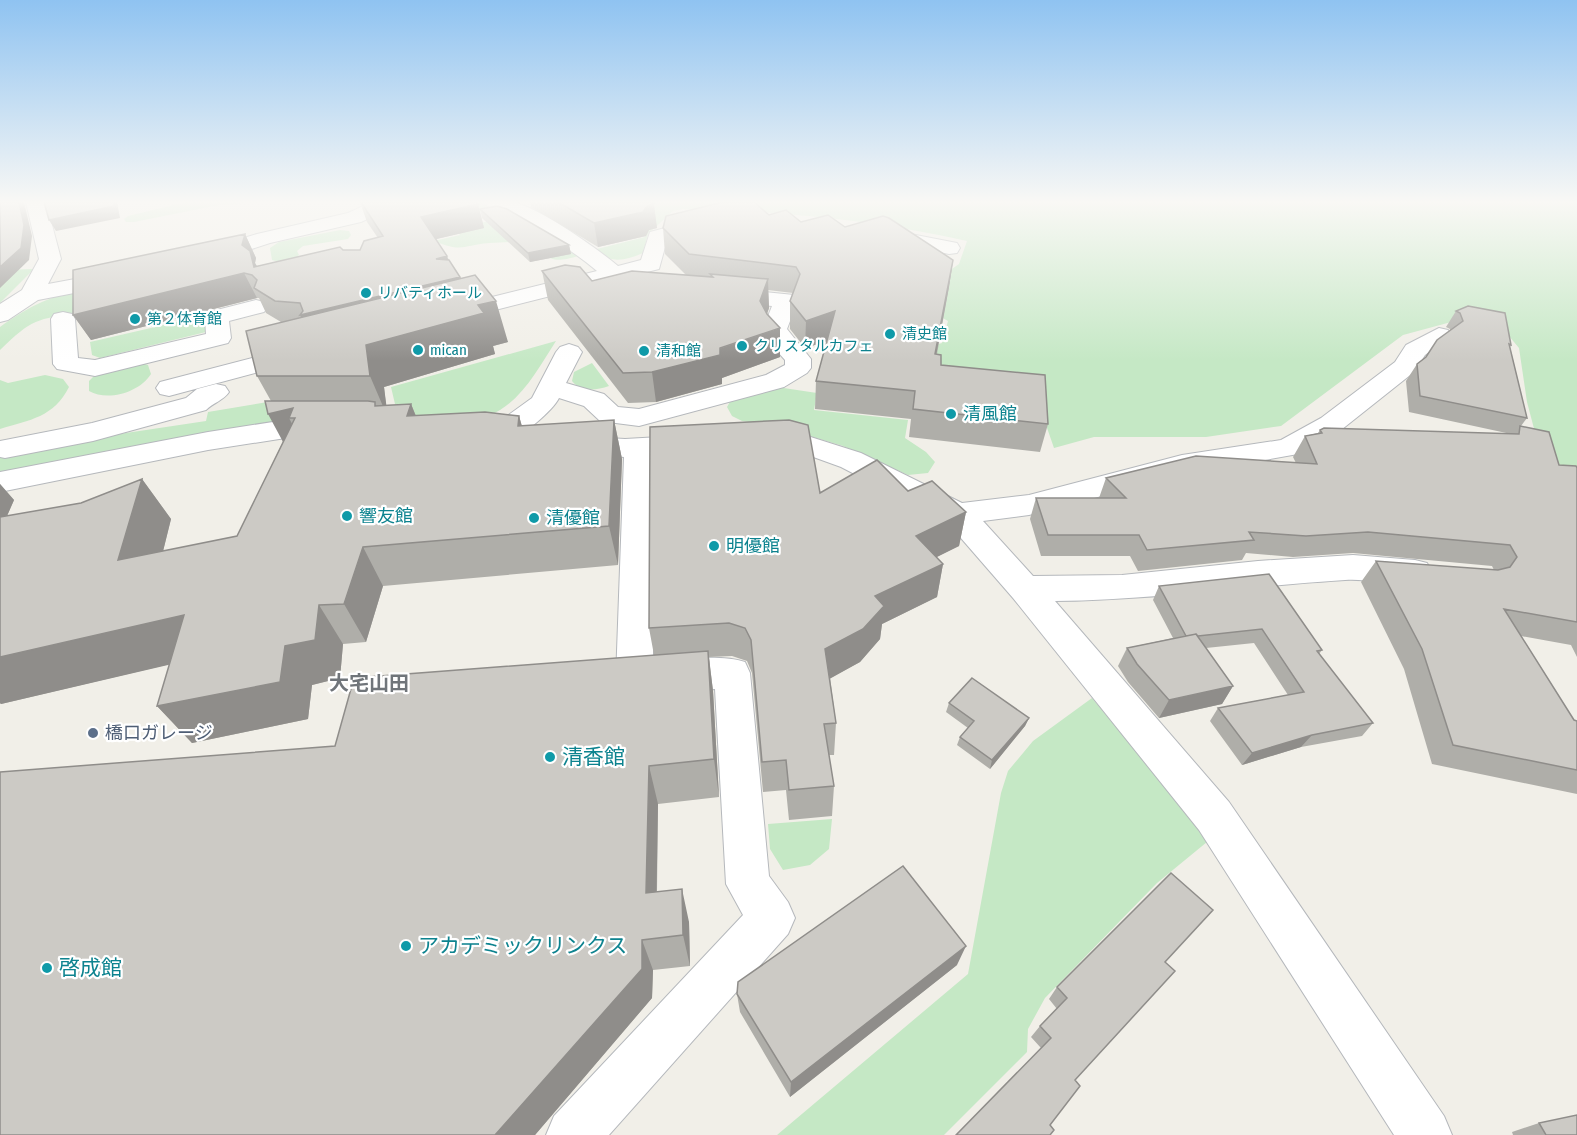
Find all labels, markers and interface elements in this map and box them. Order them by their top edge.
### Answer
place label: リバティホール [378,284,482,302]
marker: リバティホール [359,286,373,300]
place label: 第２体育館 [147,310,222,328]
marker: 第２体育館 [128,312,142,326]
place label: 清史館 [902,325,947,343]
marker: 清史館 [883,327,897,341]
place label: クリスタルカフェ [754,337,874,355]
marker: クリスタルカフェ [735,339,749,353]
place label: mican [430,341,467,359]
place label: 清和館 [656,342,701,360]
marker: mican [411,343,425,357]
marker: 清和館 [637,344,651,358]
place label: 清風館 [963,403,1017,425]
marker: 清風館 [944,407,958,421]
place label: 響友館 [359,505,413,527]
place label: 清優館 [546,507,600,529]
marker: 響友館 [340,509,354,523]
marker: 清優館 [527,511,541,525]
place label: 明優館 [726,535,780,557]
marker: 明優館 [707,539,721,553]
district label: 大宅山田 [329,671,409,695]
place label: 橋口ガレージ [105,722,213,744]
marker: 橋口ガレージ [86,726,100,740]
place label: 清香館 [562,744,625,770]
marker: 清香館 [543,750,557,764]
place label: アカデミックリンクス [418,933,627,959]
marker: アカデミックリンクス [399,939,413,953]
place label: 啓成館 [59,955,122,981]
marker: 啓成館 [40,961,54,975]

